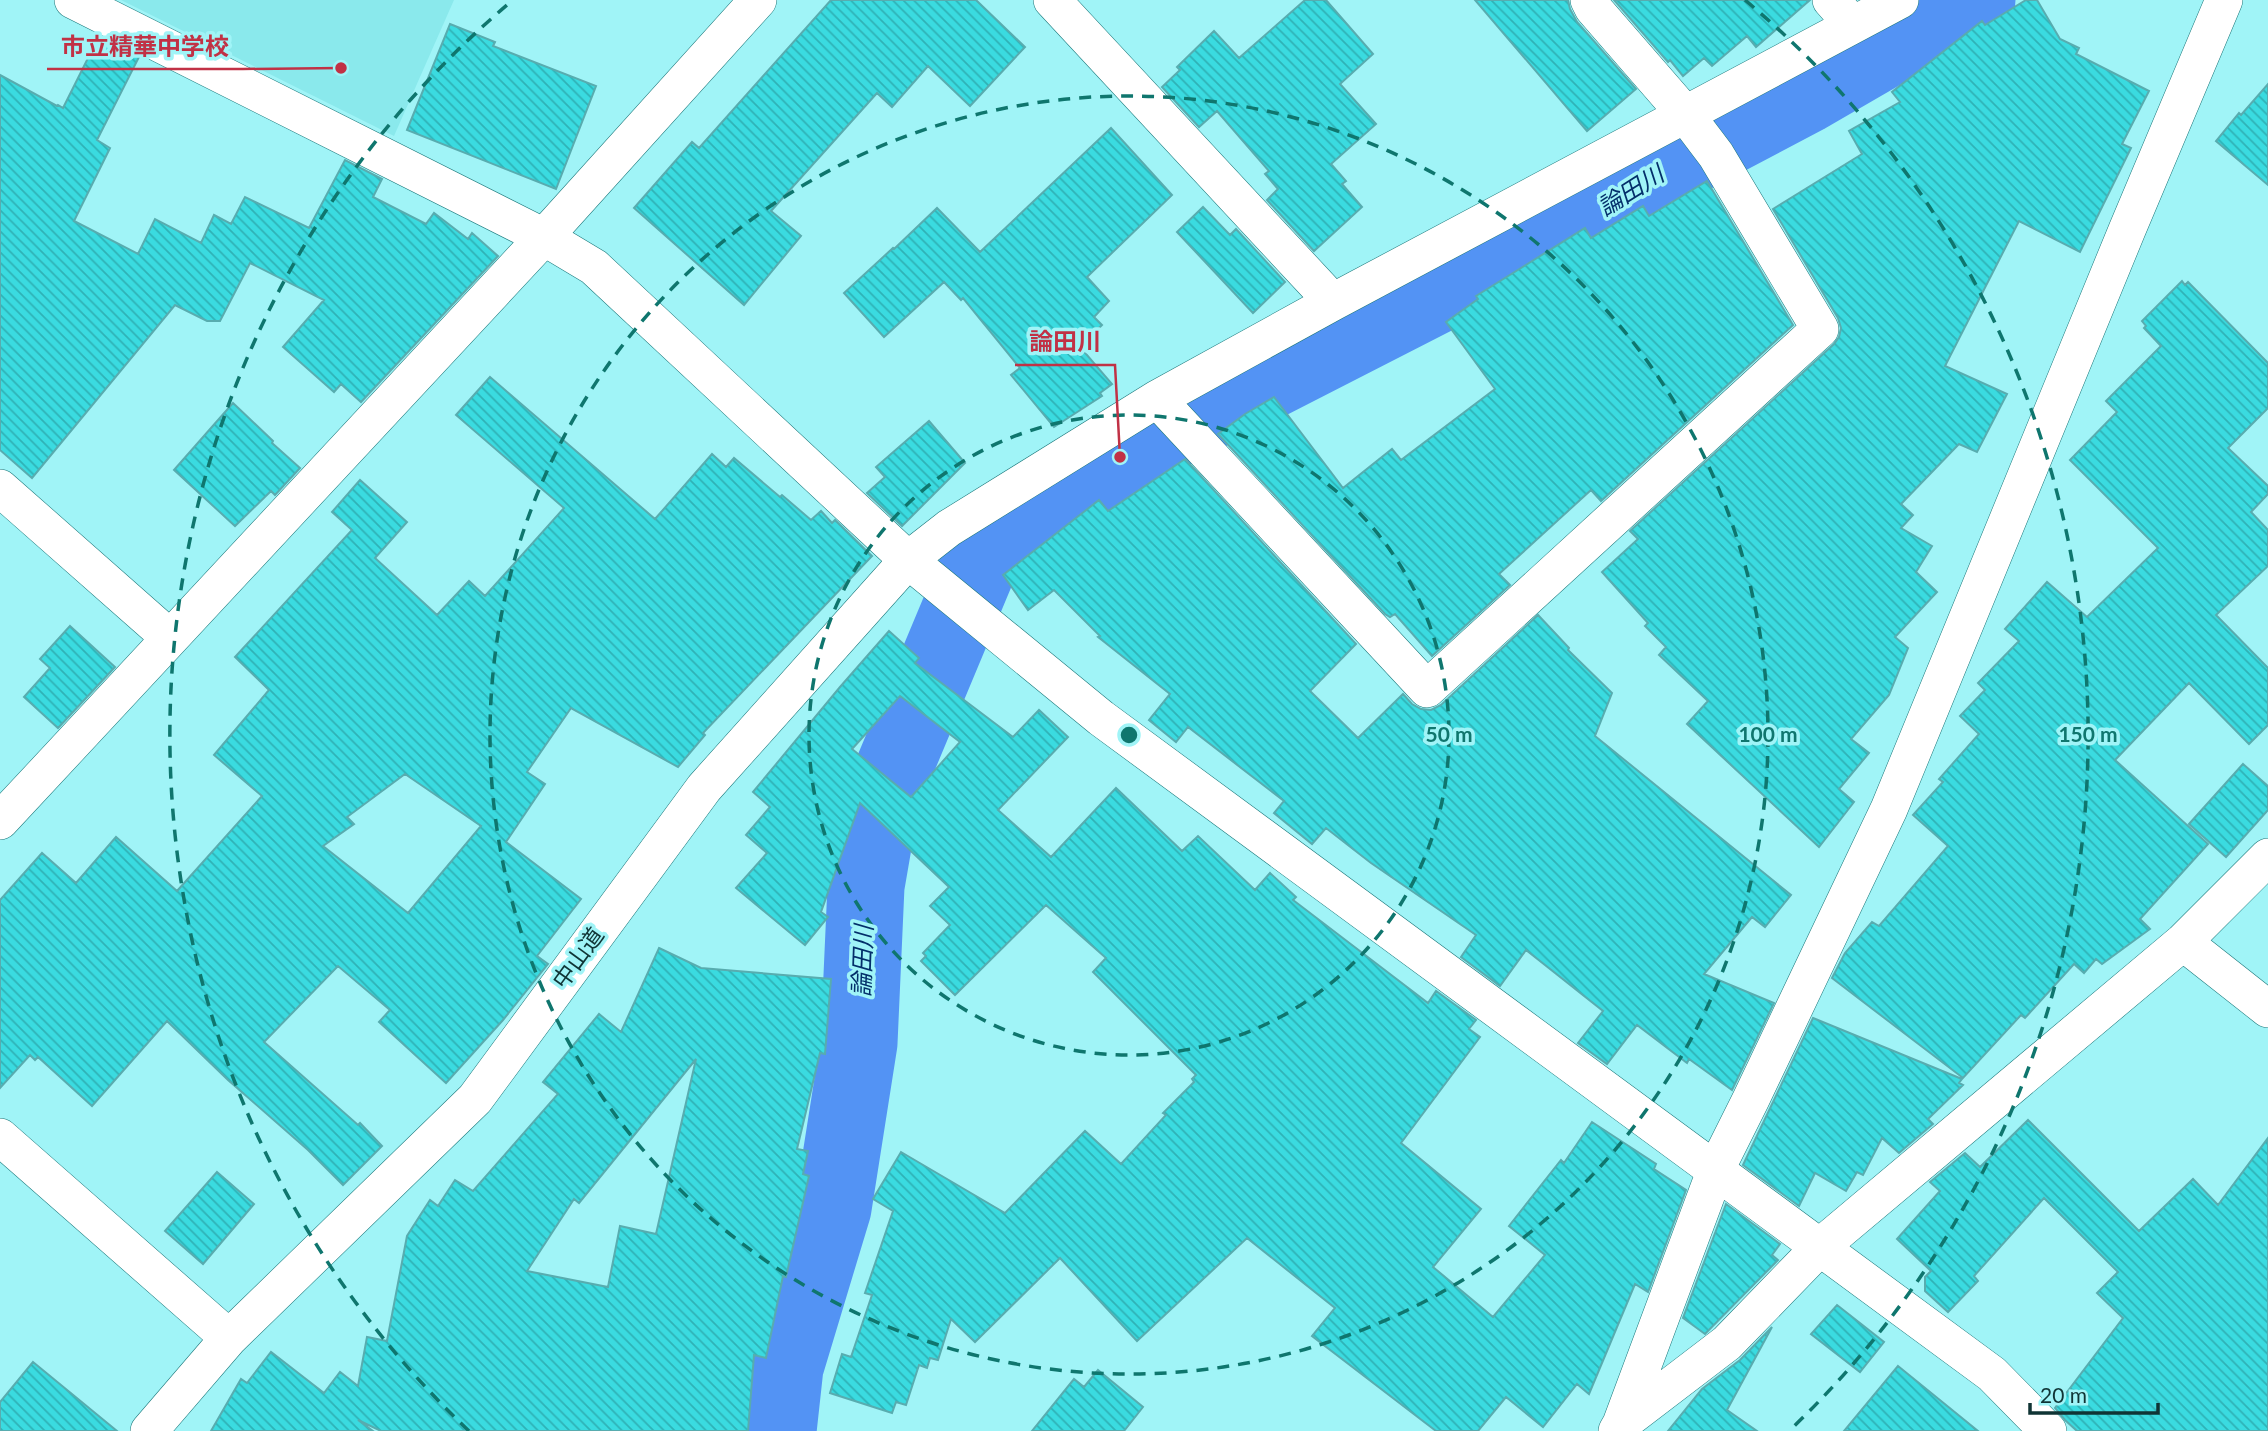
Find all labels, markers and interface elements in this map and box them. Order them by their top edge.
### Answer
callout: 市立精華中学校 [47,24,243,69]
text: 市立精華中学校 [61,31,229,60]
water label: 論田川 [1592,157,1671,221]
callout: 論田川 [1015,320,1115,365]
text: 論田川 [1029,326,1101,355]
text: 50 m [1425,721,1473,746]
text: 100 m [1738,721,1798,746]
text: 150 m [2058,721,2118,746]
centre of rings [1117,723,1141,747]
street label: 中山道 [546,921,609,994]
water label: 論田川 [846,921,877,997]
scale bar [2030,1372,2158,1416]
text: 20 m [2040,1382,2087,1407]

